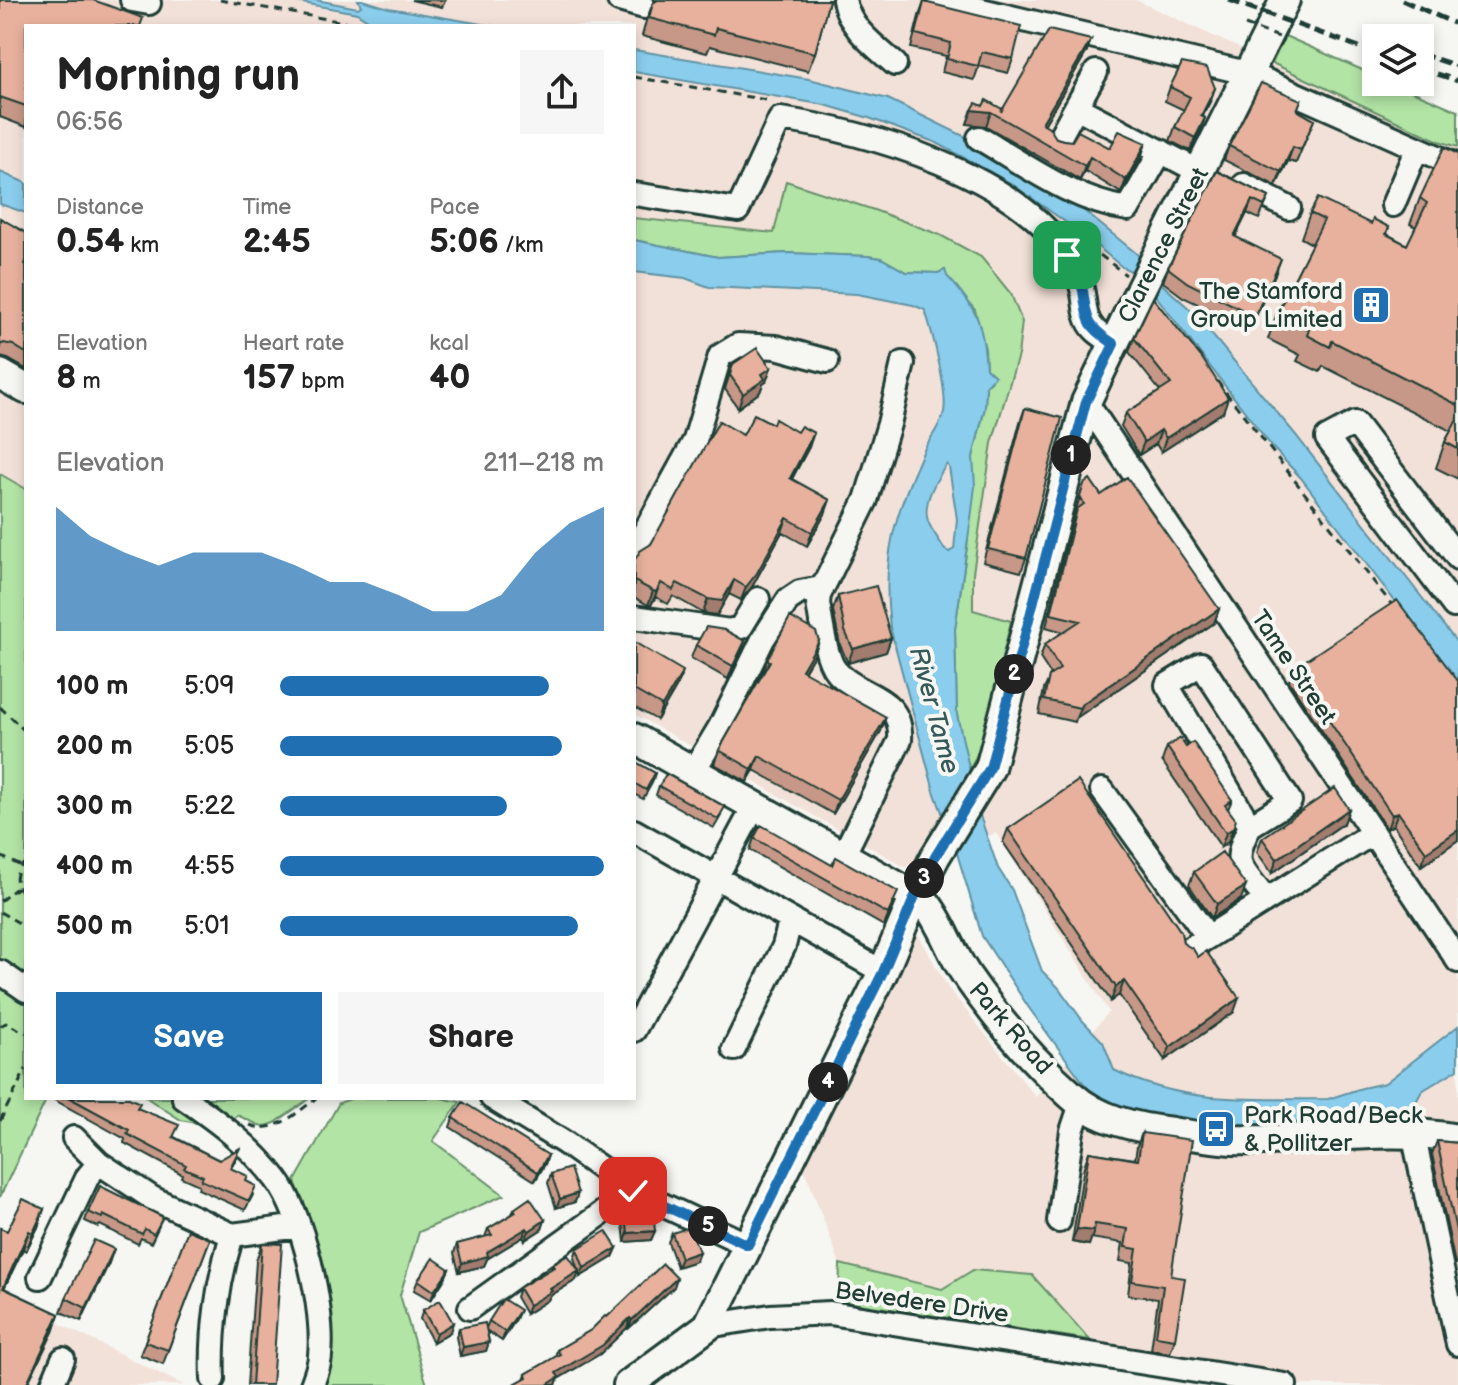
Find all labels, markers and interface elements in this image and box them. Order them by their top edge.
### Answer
map controls [1362,24,1434,96]
button: layers [1362,24,1434,96]
text: Morning run [56,50,300,103]
button: share [520,50,604,134]
text: 06:56 [56,107,123,138]
street label: Clarence Street [1112,162,1215,328]
text: Distance [56,194,144,221]
text: Time [243,194,291,221]
text: Pace [429,194,480,221]
text: 0.54 [56,221,124,262]
text: 2:45 [243,221,311,262]
text: 5:06 [429,221,499,262]
pin [1033,221,1101,289]
text: km [124,232,159,259]
text: /km [499,232,544,259]
icon: arrive [1045,233,1089,277]
place label: The Stamford Group Limited [1190,277,1343,334]
building icon: The Stamford Group Limited [1350,284,1392,326]
text: Elevation [56,330,148,357]
text: Heart rate [243,330,344,357]
text: kcal [429,330,469,357]
text: 8 [56,357,76,398]
text: 157 [243,357,295,398]
text: 40 [429,357,471,398]
text: m [76,368,101,395]
text: bpm [295,368,345,395]
pin: 1 [1051,435,1091,475]
text: 1 [1066,441,1076,468]
text: Elevation [56,448,164,479]
text: 211–218 m [483,448,604,479]
street label: Tame Street [1245,605,1343,730]
water label: River Tame [902,644,965,777]
pin: 2 [994,654,1034,694]
text: 2 [1007,660,1021,687]
text: 100 m [56,671,129,702]
text: 5:09 [184,671,234,702]
text: 200 m [56,731,133,762]
text: 5:05 [184,731,234,762]
text: 300 m [56,791,133,822]
text: 5:22 [184,791,235,822]
text: 400 m [56,851,133,882]
text: 4:55 [184,851,235,882]
pin: 3 [904,858,944,898]
text: 3 [918,864,930,891]
text: 500 m [56,911,133,942]
text: 5:01 [184,911,230,942]
street label: Park Road [963,976,1059,1080]
button: Save [56,992,322,1084]
button: Share [338,992,604,1084]
pin: 4 [808,1062,848,1102]
text: 4 [822,1068,834,1095]
place label: Park Road/Beck & Pollitzer [1244,1101,1423,1158]
bus stop icon: Park Road/Beck & Pollitzer [1195,1108,1237,1150]
pin [599,1157,667,1225]
icon: check [611,1169,655,1213]
pin: 5 [688,1206,728,1246]
text: 5 [702,1212,714,1239]
street label: Belvedere Drive [833,1276,1011,1329]

